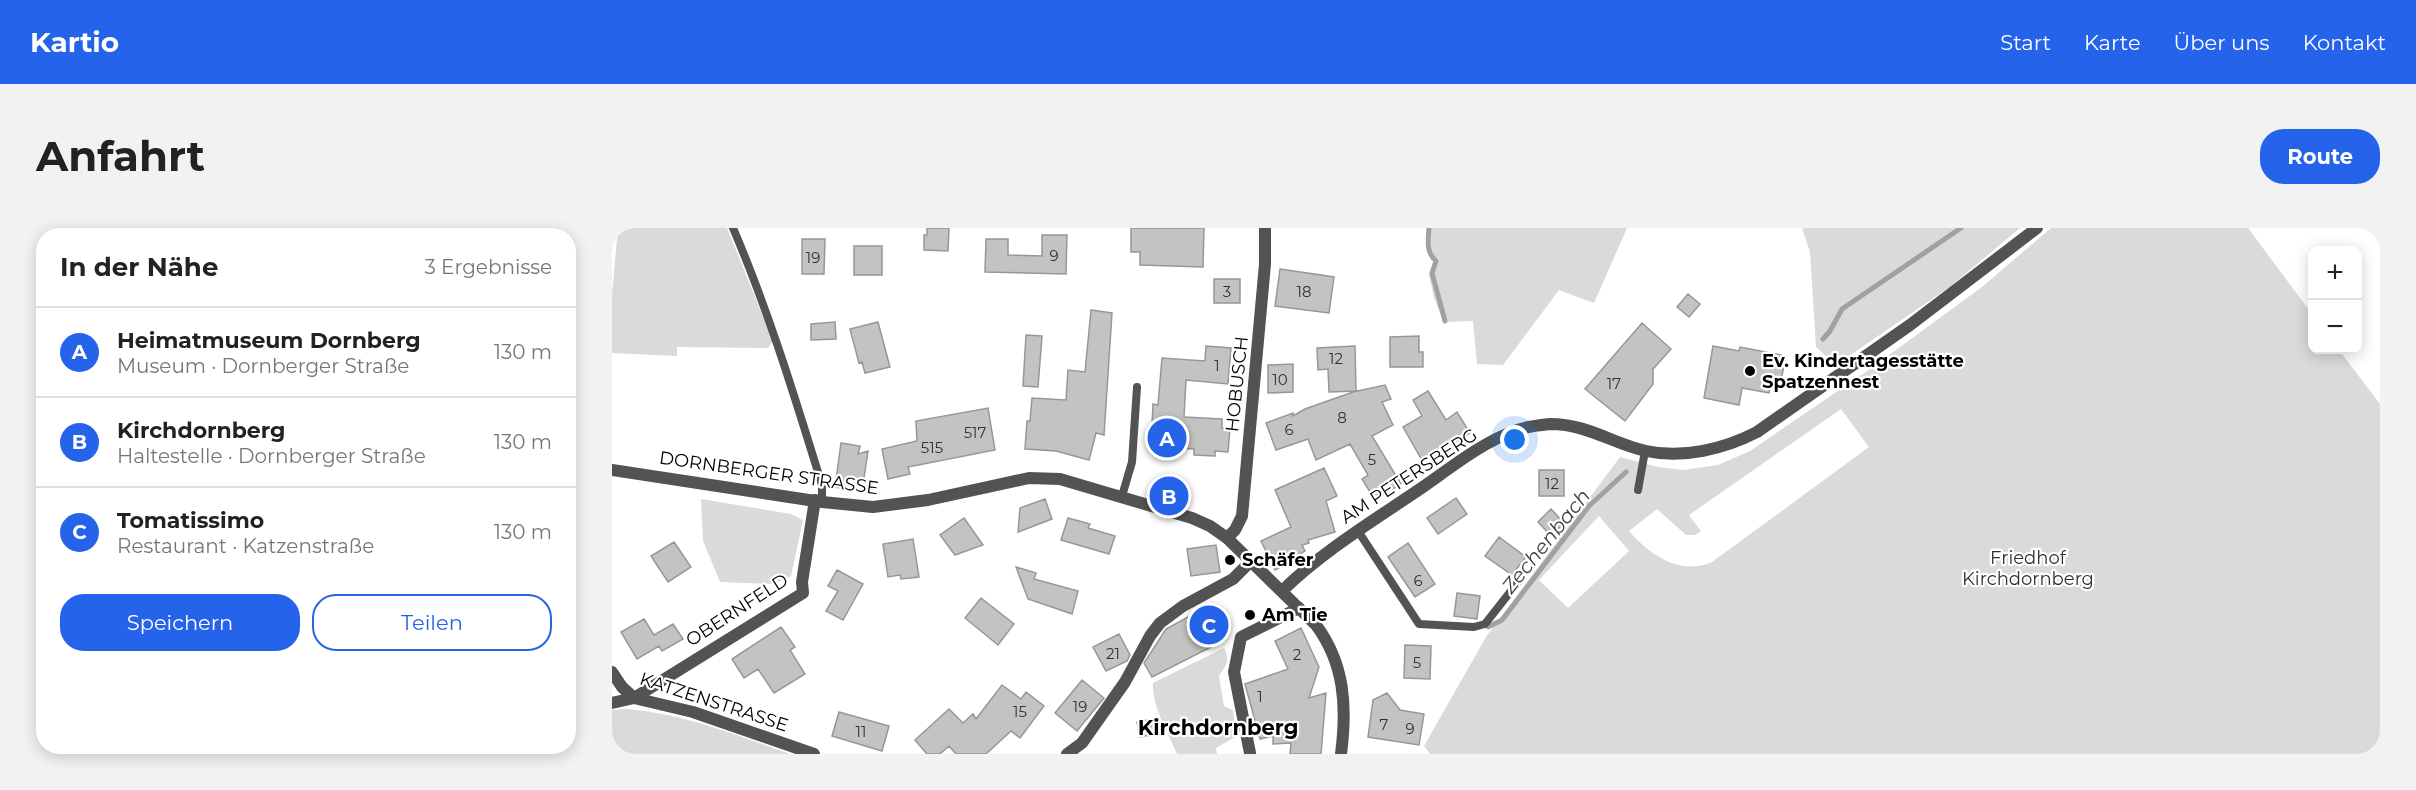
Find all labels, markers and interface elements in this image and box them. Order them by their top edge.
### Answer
text: Kartio [30,25,119,59]
text: Start [2000,30,2051,55]
text: Karte [2084,30,2141,55]
text: Über uns [2174,30,2270,55]
text: Kontakt [2303,30,2386,55]
button: Route [2260,129,2380,184]
text: Anfahrt [36,130,205,182]
house number: 9 [1049,246,1059,265]
map controls [2308,246,2362,354]
button: + [2308,246,2362,300]
house number: 19 [806,248,820,267]
text: In der Nähe [60,251,218,283]
text: 3 Ergebnisse [424,255,552,279]
house number: 3 [1223,282,1231,301]
house number: 18 [1297,282,1312,301]
button: − [2308,300,2362,354]
text: Heimatmuseum Dornberg [117,327,421,354]
street label: HOBUSCH [1221,335,1253,433]
text: A [72,340,87,364]
text: 130 m [494,340,552,364]
house number: 12 [1329,349,1343,368]
place label: Ev. Kindertagesstätte Spatzennest [1762,350,1964,393]
text: Museum · Dornberger Straße [117,354,409,378]
house number: 1 [1214,356,1220,375]
marker: Ev. Kindertagesstätte Spatzennest [1743,364,1757,378]
house number: 10 [1272,370,1288,389]
house number: 17 [1607,374,1621,393]
house number: 8 [1337,408,1347,427]
pin: A [1148,416,1186,460]
text: Kirchdornberg [117,417,285,444]
house number: 6 [1284,420,1294,439]
house number: 517 [964,423,987,442]
street label: AM PETERSBERG [1336,424,1482,528]
your location [1500,425,1529,454]
text: B [72,430,87,454]
text: 130 m [494,430,552,454]
house number: 515 [921,438,943,457]
text: Haltestelle · Dornberger Straße [117,444,426,468]
street label: DORNBERGER STRASSE [658,447,880,499]
house number: 5 [1368,450,1376,469]
pin: B [1150,474,1188,518]
house number: 12 [1545,474,1559,493]
water label: Zechenbach [1496,484,1595,599]
text: Tomatissimo [117,507,264,534]
text: C [72,520,87,544]
text: 130 m [494,520,552,544]
text: Restaurant · Katzenstraße [117,534,374,558]
park label: Friedhof Kirchdornberg [1962,547,2094,590]
place label: Schäfer [1242,549,1314,571]
marker: Schäfer [1223,553,1237,567]
street label: OBERNFELD [682,569,792,651]
house number: 6 [1413,571,1423,590]
button: Speichern [60,594,300,651]
button: Teilen [312,594,552,651]
pin: C [1190,602,1228,648]
place label: Am Tie [1261,604,1328,626]
marker: Am Tie [1243,608,1257,622]
house number: 21 [1106,644,1120,663]
house number: 2 [1293,645,1301,664]
house number: 5 [1413,653,1421,672]
street label: KATZENSTRASSE [637,668,791,736]
house number: 1 [1257,687,1263,706]
house number: 19 [1073,697,1087,716]
house number: 15 [1013,702,1027,721]
district label: Kirchdornberg [1138,715,1298,740]
house number: 7 [1380,715,1389,734]
house number: 9 [1405,719,1415,738]
house number: 11 [856,722,866,741]

